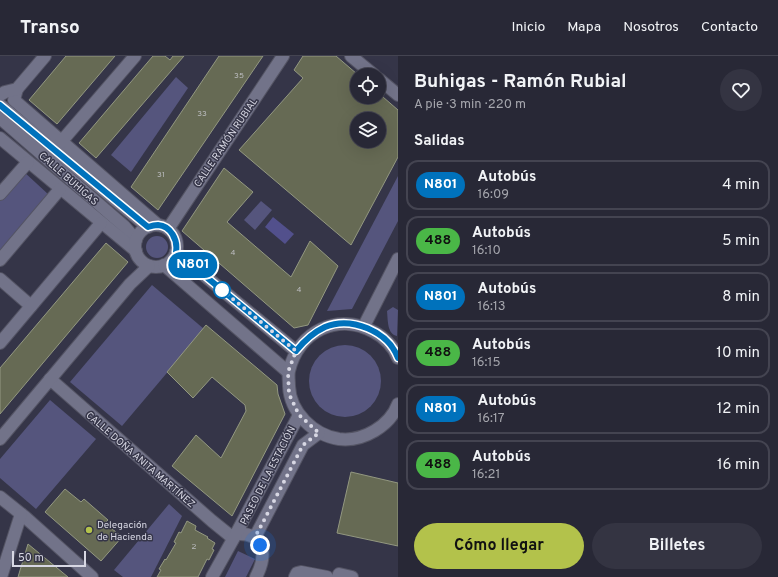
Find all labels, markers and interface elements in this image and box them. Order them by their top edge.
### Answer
text: Transo [20,16,80,40]
text: Inicio [512,19,545,36]
text: Mapa [567,19,601,36]
text: Nosotros [623,19,679,36]
text: Contacto [701,19,758,36]
map controls [350,68,386,148]
button: locate [350,68,386,104]
button: heart [720,69,762,111]
text: Buhigas - Ramón Rubial [414,70,627,94]
house number: 35 [234,71,244,81]
street label: CALLE RAMÓN RUBIAL [192,95,261,190]
text: A pie · 3 min · 220 m [414,97,526,113]
house number: 33 [197,109,207,119]
button: layers [350,112,386,148]
text: Salidas [414,132,465,151]
street label: CALLE BUHIGAS [36,150,101,209]
text: Autobús [477,168,536,187]
house number: 31 [157,170,165,180]
text: N801 [424,176,457,193]
text: 4 min [722,176,760,195]
text: 16:09 [477,187,509,203]
text: Autobús [472,224,531,243]
text: 488 [425,232,451,249]
text: 5 min [722,232,760,251]
text: 16:10 [472,243,501,259]
house number: 4 [231,248,236,258]
line badge: N801 [165,252,221,278]
text: N801 [176,256,210,273]
text: Autobús [477,280,536,299]
unlabelled marker [213,281,231,299]
house number: 4 [297,285,302,295]
text: N801 [424,288,457,305]
text: 8 min [722,288,760,307]
text: 16:13 [477,299,506,315]
text: Autobús [472,336,531,355]
text: 488 [425,344,451,361]
text: 10 min [716,344,760,363]
text: 16:15 [472,355,500,371]
text: Autobús [477,392,536,411]
text: N801 [424,400,457,417]
text: 12 min [717,400,760,419]
street label: CALLE DOÑA ANITA MARTÍNEZ [83,409,197,511]
text: 16:17 [477,411,505,427]
street label: PASEO DE LA ESTACIÓN [238,424,299,527]
text: Autobús [472,448,531,467]
text: 488 [425,456,451,473]
text: 16 min [717,456,760,475]
text: 16:21 [472,467,500,483]
place label: Delegación de Hacienda [97,519,152,544]
button: Cómo llegar [414,523,584,569]
button: Billetes [592,523,762,569]
marker: Delegación de Hacienda [84,525,94,535]
your location [250,535,270,555]
house number: 2 [192,542,197,552]
scale bar [12,549,86,568]
text: 50 m [18,551,44,565]

